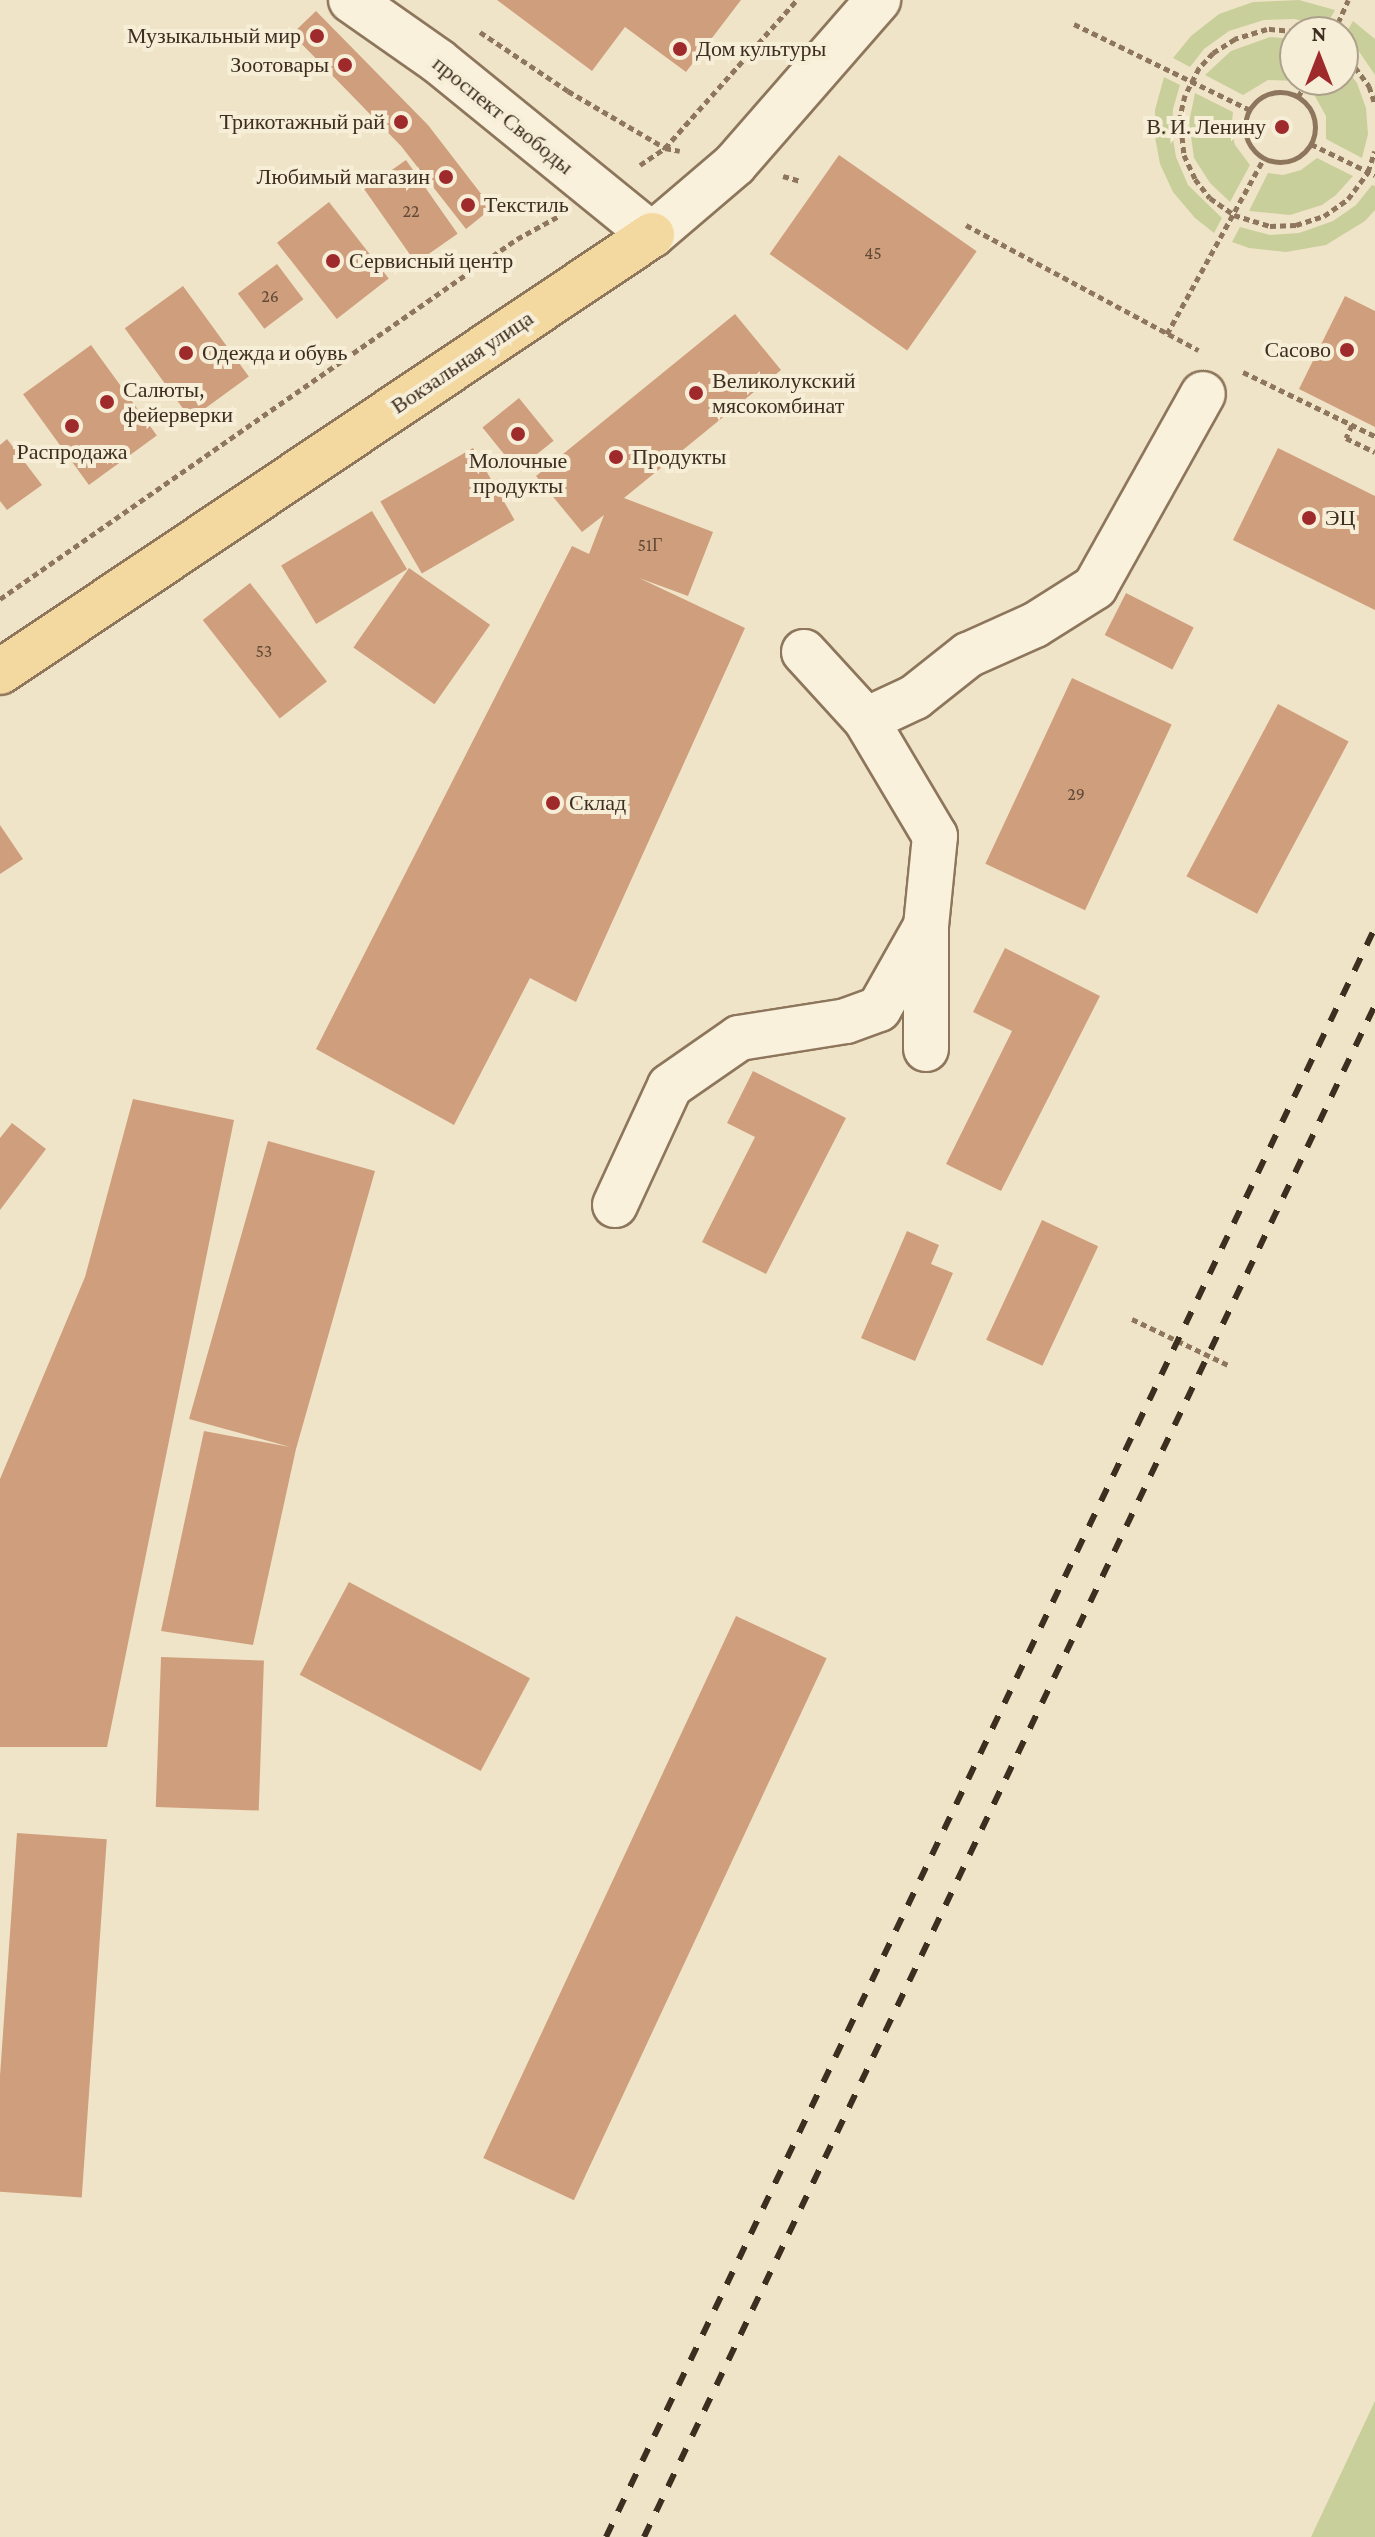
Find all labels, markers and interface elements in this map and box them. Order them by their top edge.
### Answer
north arrow [1279,16,1359,96]
text: N [1312,21,1327,46]
place label: Музыкальный мир [127,23,301,49]
marker: Музыкальный мир [308,27,326,45]
place label: Дом культуры [696,36,826,62]
marker: Дом культуры [671,40,689,58]
street label: проспект Свободы [427,50,579,180]
place label: Зоотовары [230,52,329,78]
marker: Зоотовары [336,56,354,74]
place label: Трикотажный рай [220,109,385,135]
marker: Трикотажный рай [392,113,410,131]
place label: В. И. Ленину [1146,114,1266,140]
marker: В. И. Ленину [1273,118,1291,136]
place label: Любимый магазин [257,164,430,190]
marker: Любимый магазин [437,168,455,186]
place label: Текстиль [484,192,569,218]
marker: Текстиль [459,196,477,214]
house number: 22 [402,200,420,222]
house number: 45 [864,242,882,264]
place label: Сервисный центр [349,248,513,274]
marker: Сервисный центр [324,252,342,270]
house number: 26 [261,285,279,307]
street label: Вокзальная улица [386,305,538,419]
place label: Сасово [1265,337,1331,363]
place label: Одежда и обувь [202,340,348,366]
marker: Сасово [1338,341,1356,359]
marker: Одежда и обувь [177,344,195,362]
place label: Великолукский мясокомбинат [712,367,856,418]
place label: Салюты, фейерверки [123,376,233,428]
marker: Великолукский мясокомбинат [687,384,705,402]
marker: Салюты, фейерверки [98,393,116,411]
marker: Распродажа [63,417,81,435]
marker: Молочные продукты [509,425,527,443]
place label: Распродажа [17,439,127,465]
place label: Продукты [632,444,726,470]
place label: Молочные продукты [469,447,567,498]
marker: Продукты [607,448,625,466]
place label: ЭЦ [1325,505,1355,531]
marker: ЭЦ [1300,509,1318,527]
house number: 51Г [638,534,662,556]
house number: 53 [256,640,272,662]
house number: 29 [1067,783,1085,805]
place label: Склад [569,790,626,816]
marker: Склад [544,794,562,812]

